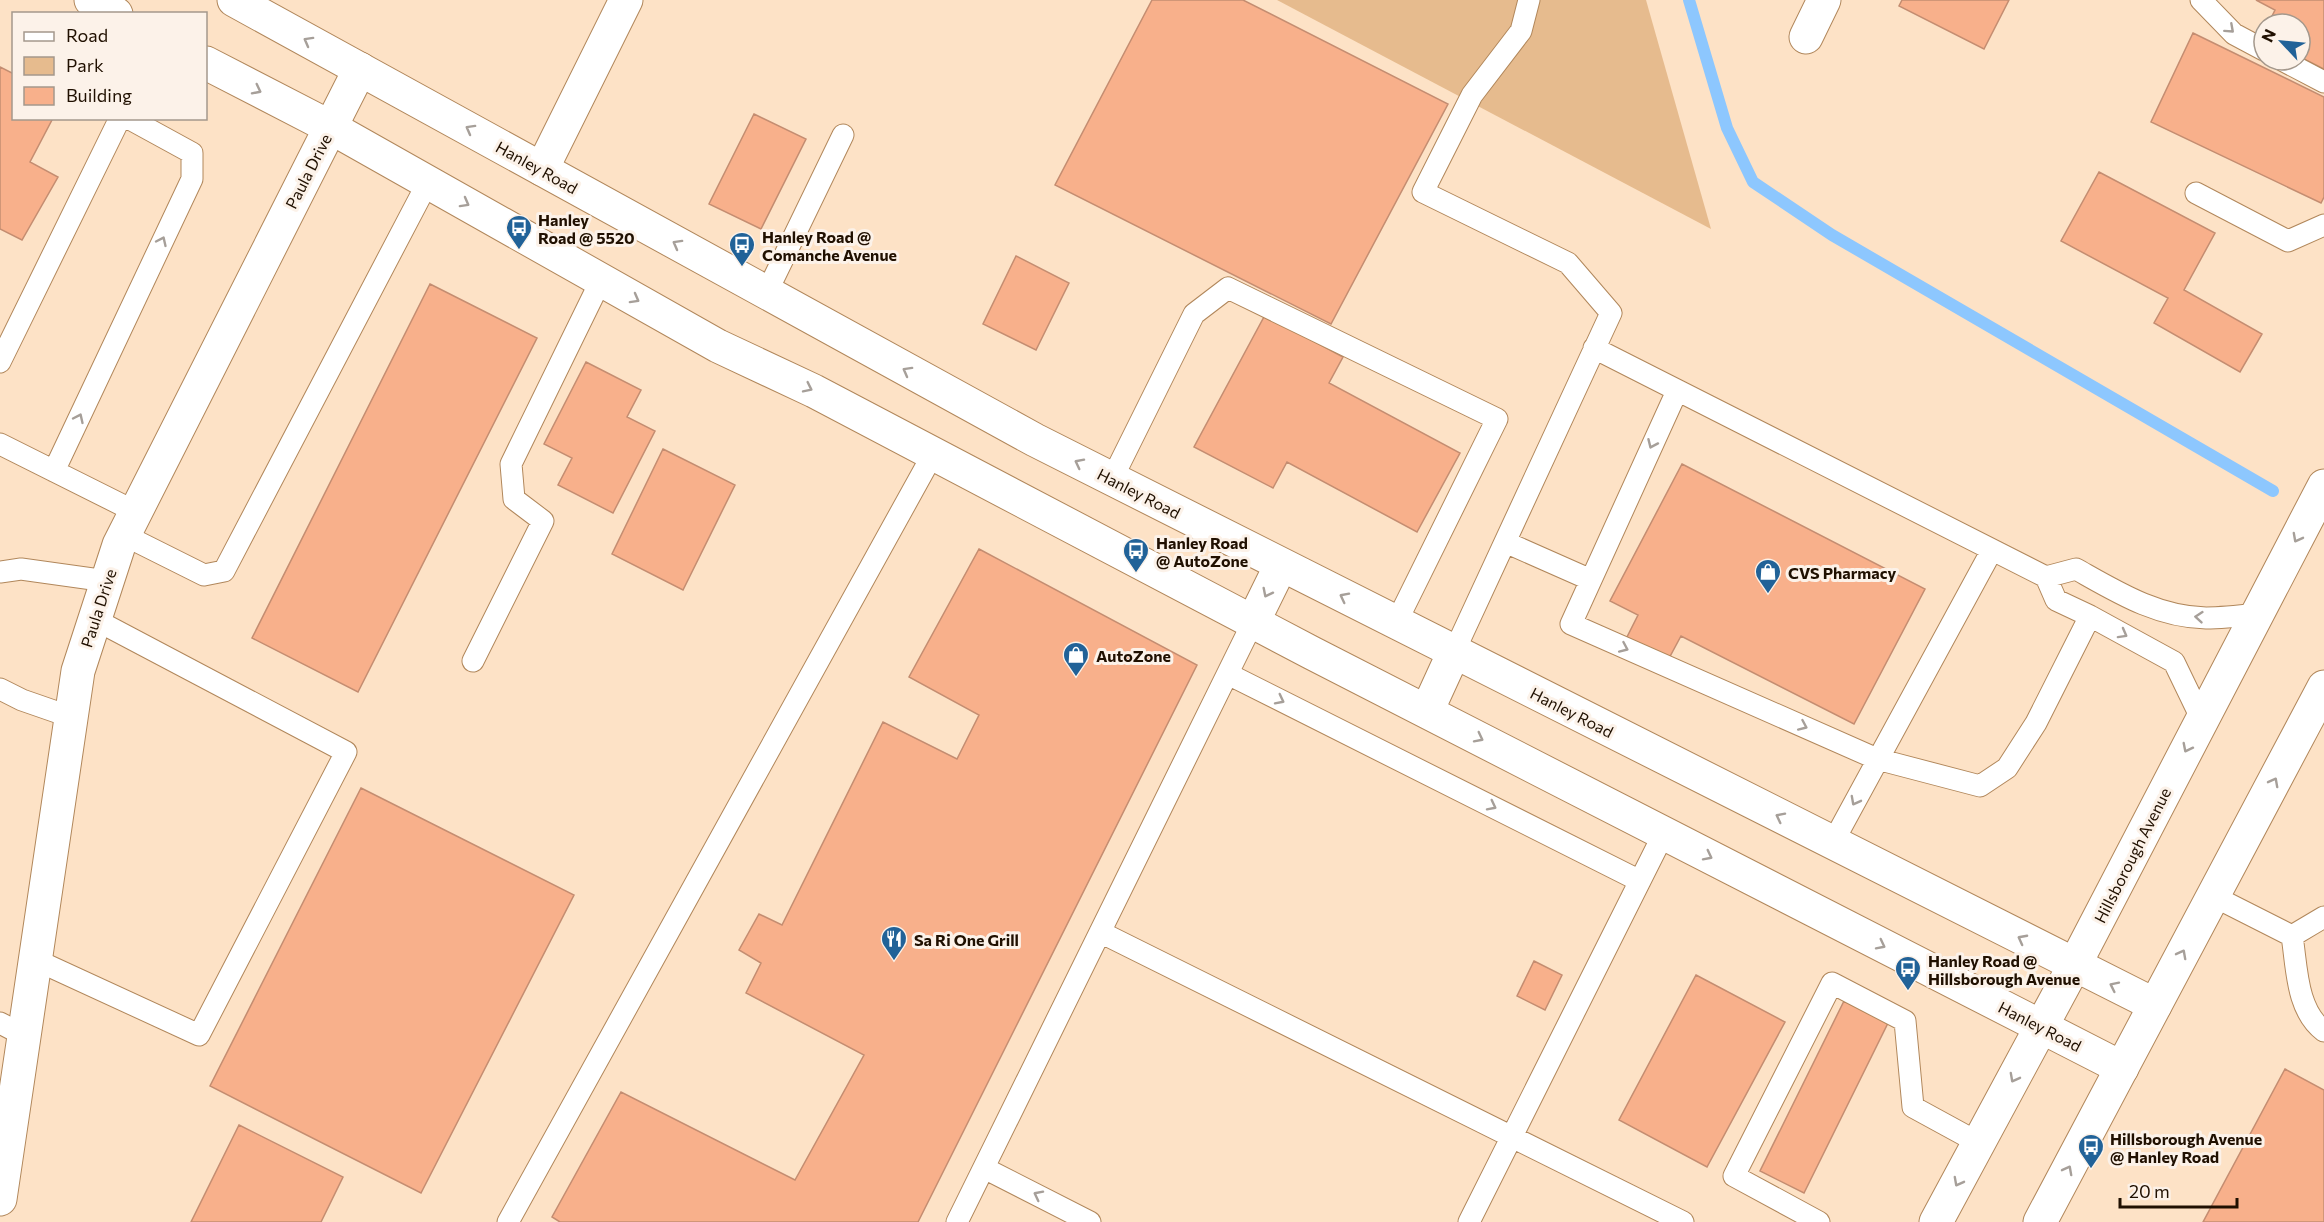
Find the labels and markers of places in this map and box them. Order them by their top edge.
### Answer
place label: Hanley Road @ 5520 [538,210,635,247]
bus stop icon: Hanley Road @ 5520 [504,213,534,251]
place label: Hanley Road @ Comanche Avenue [762,227,897,264]
bus stop icon: Hanley Road @ Comanche Avenue [727,230,757,268]
place label: Hanley Road @ AutoZone [1156,533,1248,570]
bus stop icon: Hanley Road @ AutoZone [1121,536,1151,574]
shop icon: CVS Pharmacy [1753,557,1783,595]
place label: CVS Pharmacy [1788,563,1896,582]
shop icon: AutoZone [1061,640,1091,678]
place label: AutoZone [1096,646,1171,665]
restaurant icon: Sa Ri One Grill [879,924,909,962]
place label: Sa Ri One Grill [914,930,1019,949]
place label: Hanley Road @ Hillsborough Avenue [1928,951,2080,988]
bus stop icon: Hanley Road @ Hillsborough Avenue [1893,954,1923,992]
place label: Hillsborough Avenue @ Hanley Road [2110,1129,2262,1166]
bus stop icon: Hillsborough Avenue @ Hanley Road [2076,1132,2106,1170]

